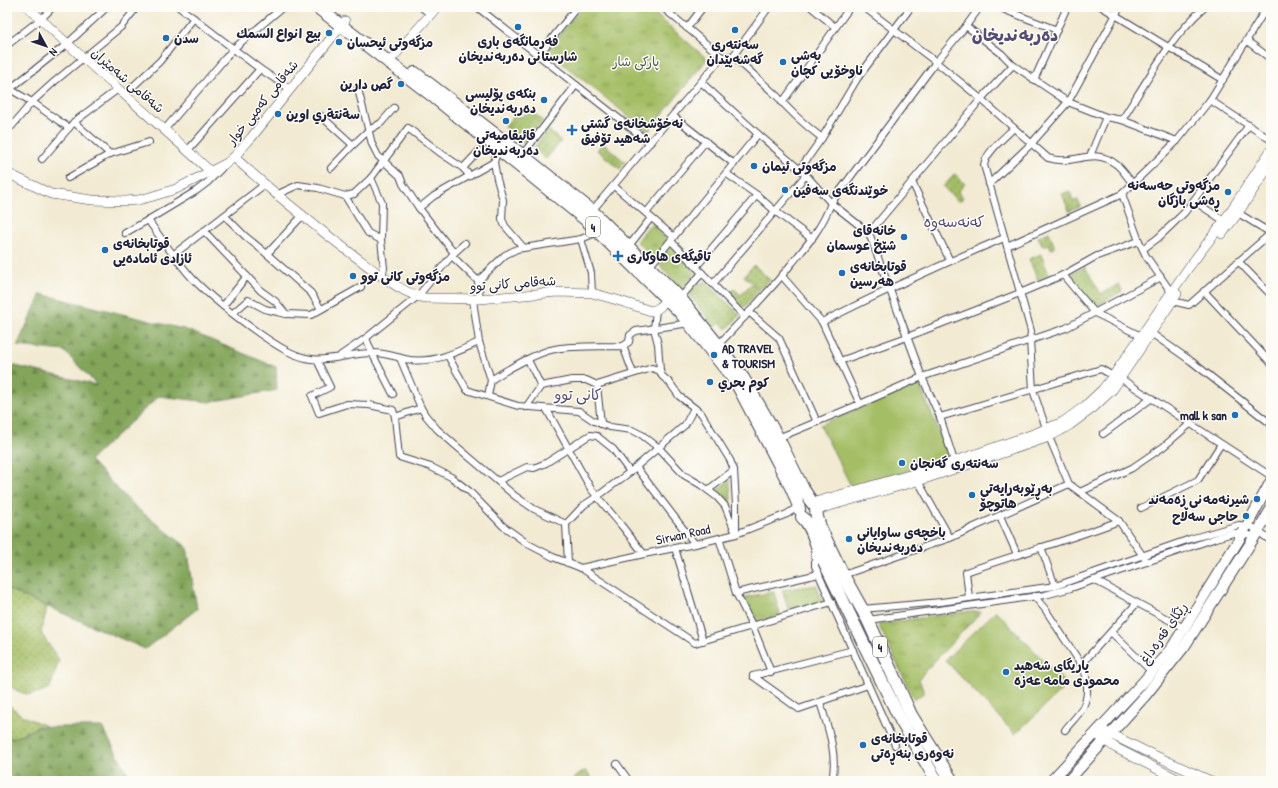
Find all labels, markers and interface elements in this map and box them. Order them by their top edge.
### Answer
marker: فەرمانگەی باری شارستانی دەربەندیخان [513,22,523,32]
district label: دەربەندیخان [972,23,1058,46]
place label: بيع انواع السمك [237,24,321,43]
marker: سەنتەری گەشەپێدان [730,25,740,35]
north arrow [26,26,66,66]
marker: بيع انواع السمك [324,28,334,38]
place label: سدن [174,29,199,47]
place label: فەرمانگەی باری شارستانی دەربەندیخان [459,32,578,65]
marker: سدن [161,33,171,43]
place label: مزگەوتی ئیحسان [347,33,433,51]
place label: سەنتەری گەشەپێدان [707,35,764,68]
marker: مزگەوتی ئیحسان [334,37,344,47]
street label: شەقامی شەمێران [87,43,168,117]
text: N [46,46,61,59]
place label: بەشی ناوخۆیی کچان [791,46,863,79]
park label: پاركى شار [612,52,660,71]
street label: شەقامی کەمپی خوار [222,56,303,150]
marker: بەشی ناوخۆیی کچان [778,57,788,67]
place label: گص دارین [340,75,393,93]
marker: گص دارین [396,79,406,89]
place label: بنکەی پۆلیسی دەربەندیخان [465,84,536,117]
marker: بنکەی پۆلیسی دەربەندیخان [539,95,549,105]
place label: سةنتةري اوين [286,105,360,125]
marker: سةنتةري اوين [273,109,283,119]
place label: نەخۆشخانەی گشتی شەهید تۆفیق [581,114,683,147]
marker: قائیقامیەتی دەربەندیخان [501,116,511,126]
marker: نەخۆشخانەی گشتی شەهید تۆفیق [566,124,578,136]
place label: قائیقامیەتی دەربەندیخان [473,126,539,159]
place label: مزگەوتی ئیمان [762,157,836,175]
marker: مزگەوتی ئیمان [749,161,759,171]
place label: مزگەوتی حەسەنە ڕەشی بازگان [1127,176,1220,212]
place label: خوێندنگەی سەفین [793,181,889,199]
marker: خوێندنگەی سەفین [780,185,790,195]
marker: مزگەوتی حەسەنە ڕەشی بازگان [1223,187,1233,197]
district label: کەنەسەوە [924,211,985,232]
road number: 4 [586,217,600,237]
place label: خانەقای شێخ عوسمان [826,221,896,254]
marker: خانەقای شێخ عوسمان [899,232,909,242]
place label: قوتابخانەی ئازادی ئامادەیی [113,234,192,267]
marker: قوتابخانەی ئازادی ئامادەیی [100,245,110,255]
place label: تاقیگەی هاوکاری [627,247,712,265]
marker: تاقیگەی هاوکاری [612,250,624,262]
place label: قوتابخانەی هەرسین [850,257,907,290]
place label: مزگەوتی کانی توو [360,267,450,285]
marker: قوتابخانەی هەرسین [837,268,847,278]
marker: مزگەوتی کانی توو [348,271,358,281]
street label: شەقامی کانی توو [468,271,557,296]
place label: AD TRAVEL & TOURISM [722,339,775,372]
marker: AD TRAVEL & TOURISM [709,350,719,360]
place label: کوم بحري [718,373,769,393]
marker: کوم بحري [705,377,715,387]
district label: کانی توو [554,384,601,405]
place label: mall k san [1180,406,1227,424]
marker: mall k san [1230,410,1240,420]
place label: سەنتەری گەنجان [910,454,999,472]
marker: سەنتەری گەنجان [897,458,907,468]
place label: بەڕێوبەرایەتی هاتوچۆ [979,479,1053,512]
marker: بەڕێوبەرایەتی هاتوچۆ [967,490,977,500]
place label: شیرنەمەنی زەمەند [1149,490,1249,508]
marker: شیرنەمەنی زەمەند [1252,494,1262,504]
place label: حاجی سەڵاح [1172,507,1238,525]
marker: حاجی سەڵاح [1241,511,1251,521]
street label: Sirwan Road [654,519,712,549]
place label: باخچەی ساوایانی دەربەندیخان [857,523,946,556]
marker: باخچەی ساوایانی دەربەندیخان [844,534,854,544]
street label: ڕێگای قەرەداغ [1135,598,1193,669]
road number: 4 [873,637,887,657]
place label: یاریگاى شه‌هید محمودى مامه‌ عه‌زه [1014,656,1119,689]
marker: یاریگاى شه‌هید محمودى مامه‌ عه‌زه [1001,667,1011,677]
place label: قوتابخانەی نەوەری بنەڕەتی [871,729,954,765]
marker: قوتابخانەی نەوەری بنەڕەتی [858,740,868,750]

